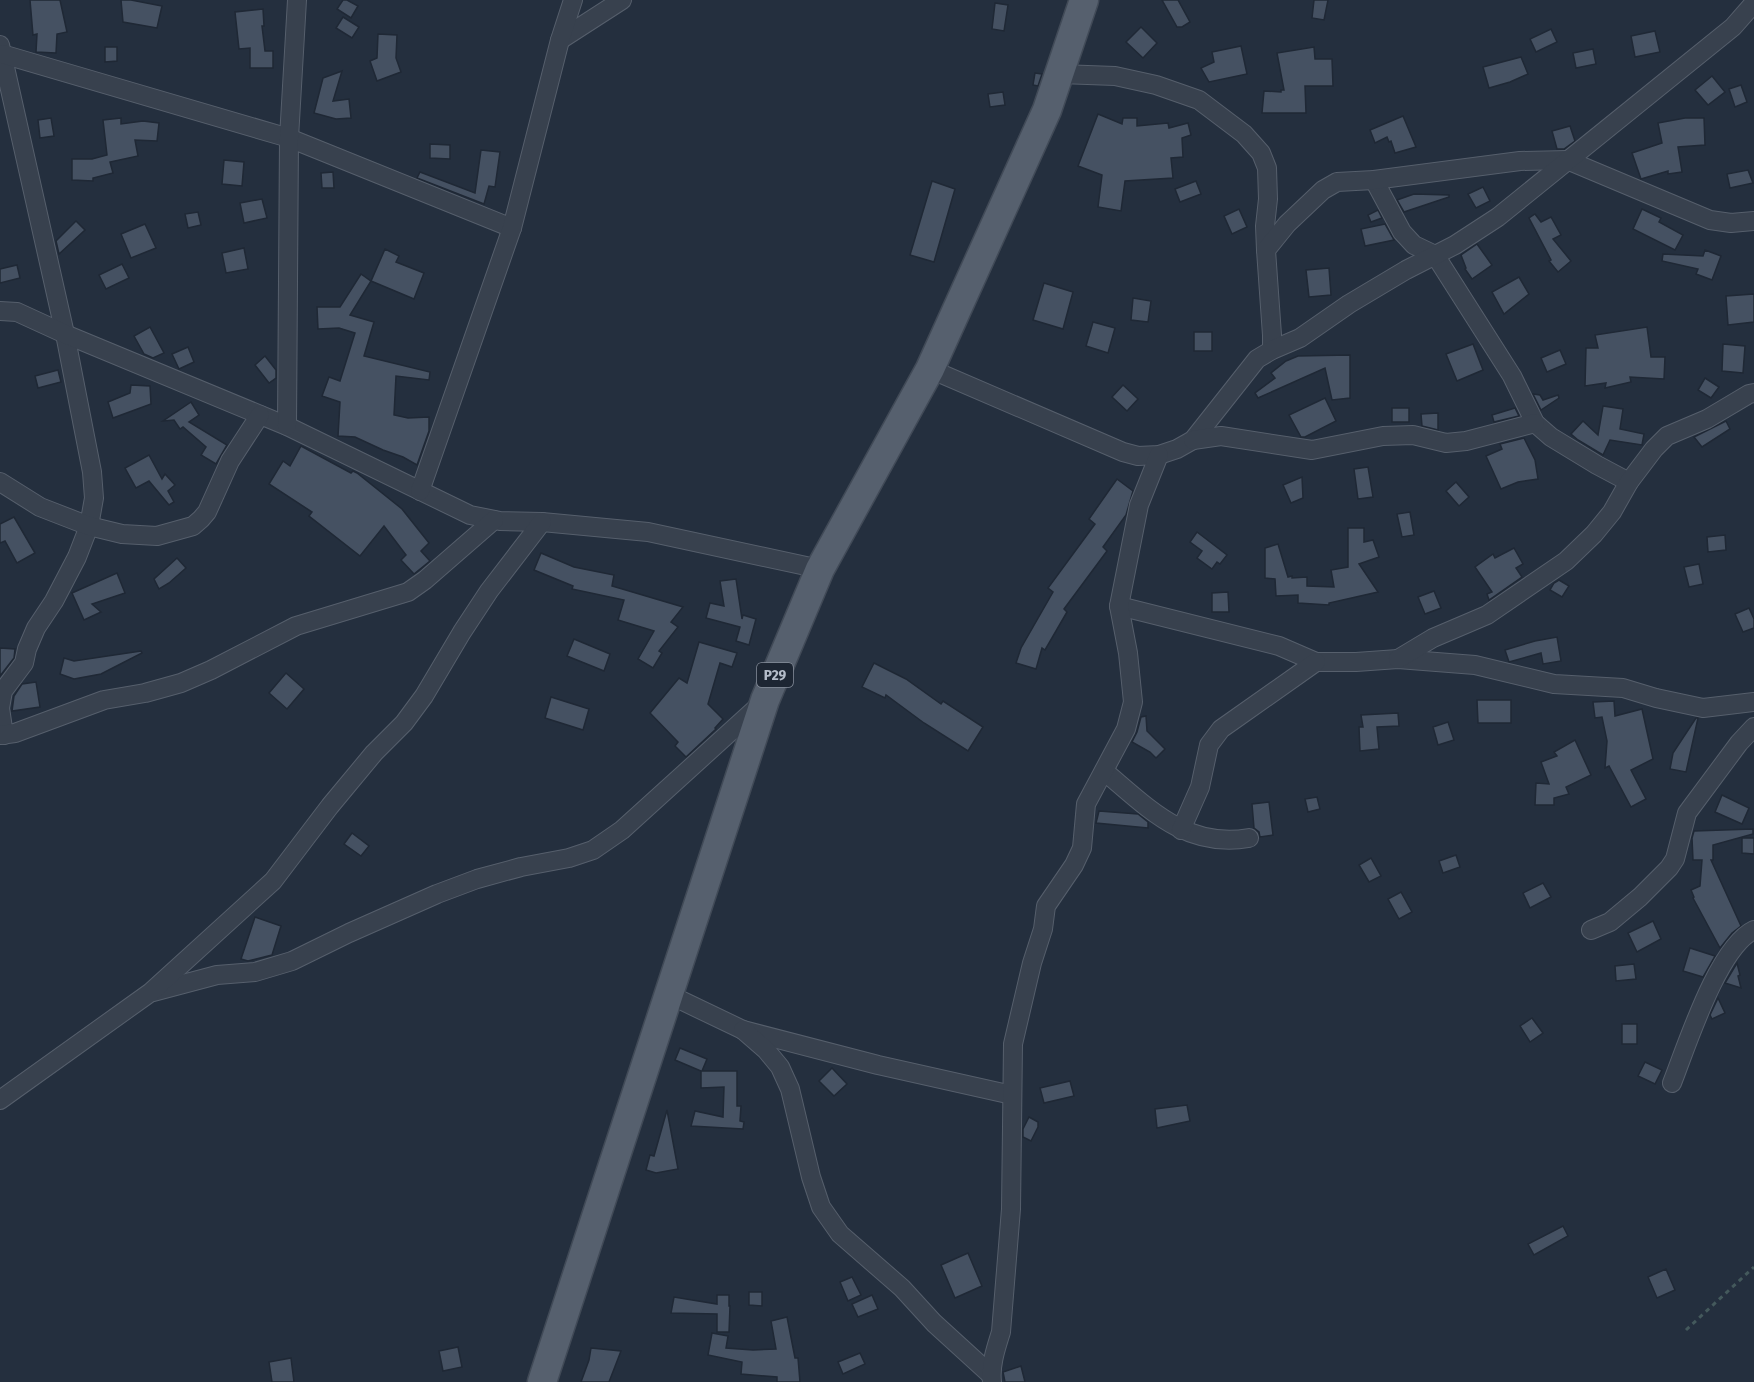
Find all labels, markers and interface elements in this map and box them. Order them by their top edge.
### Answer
road number: P29 [757,663,793,687]

